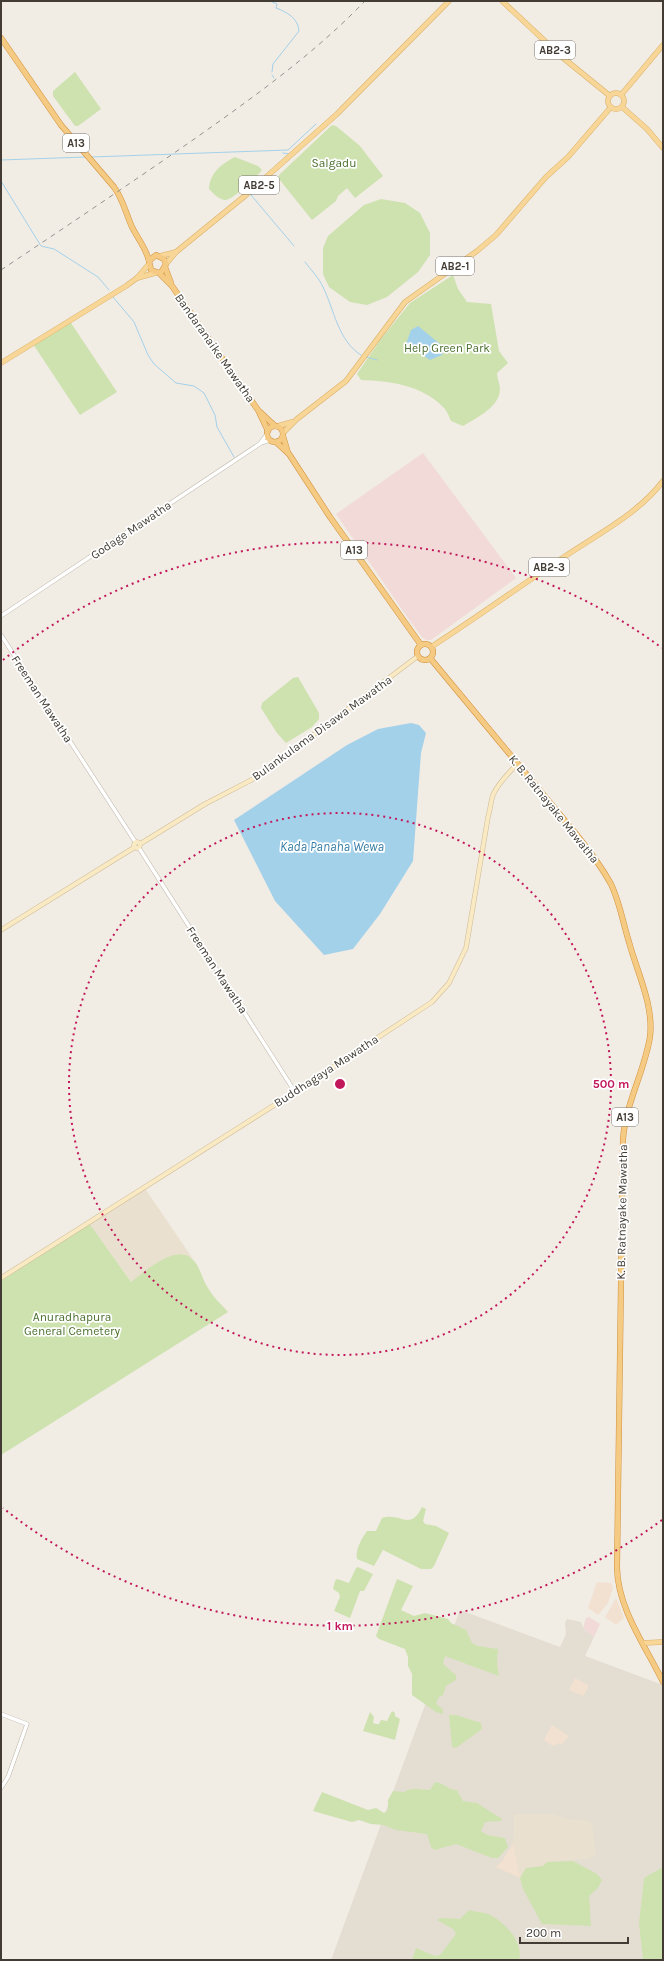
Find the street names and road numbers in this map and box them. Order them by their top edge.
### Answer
road number: AB2-3 [535,41,575,59]
road number: A13 [63,134,89,152]
road number: AB2-5 [239,176,279,194]
road number: AB2-1 [436,257,474,275]
street label: Bandaranaike Mawatha [172,291,258,405]
street label: Godage Mawatha [88,498,174,562]
road number: A13 [341,541,367,559]
road number: AB2-3 [529,558,569,576]
street label: Freeman Mawatha [9,653,75,745]
street label: Bulankulama Disawa Mawatha [249,672,395,784]
street label: K. B. Ratnayake Mawatha [506,752,602,866]
street label: Freeman Mawatha [184,924,250,1016]
street label: Buddhagaya Mawatha [271,1032,381,1110]
road number: A13 [612,1108,638,1126]
street label: K. B. Ratnayake Mawatha [614,1144,630,1280]

